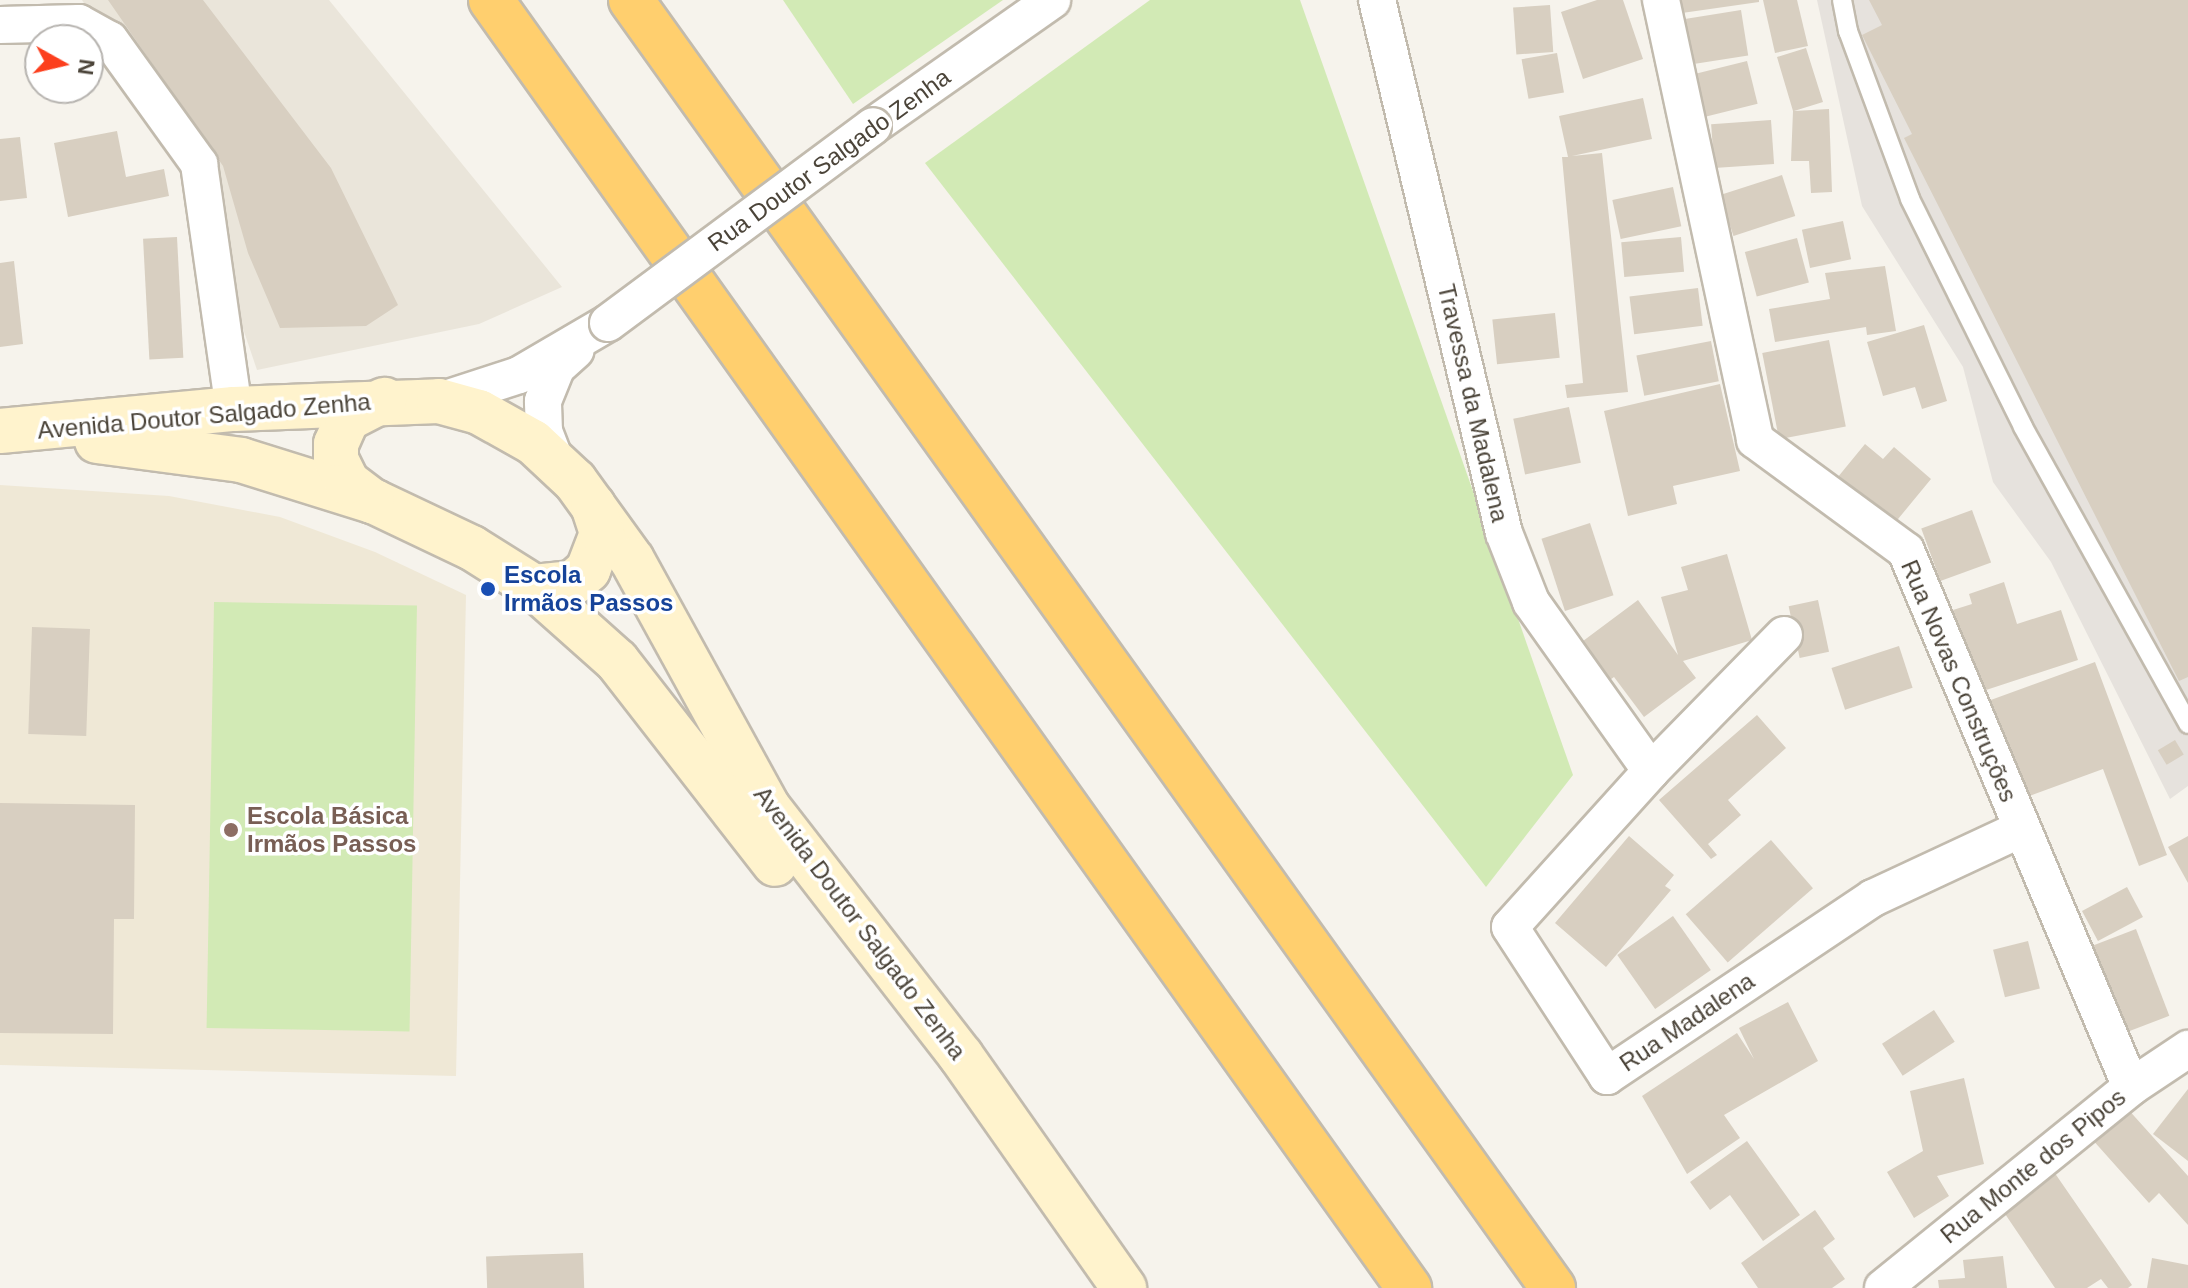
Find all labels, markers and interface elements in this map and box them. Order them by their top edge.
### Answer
north arrow [24,24,104,104]
text: N [73,58,100,77]
street label: Rua Doutor Salgado Zenha [702,62,956,258]
street label: Travessa da Madalena [1432,281,1514,525]
street label: Avenida Doutor Salgado Zenha [36,387,372,445]
street label: Rua Novas Construções [1895,556,2023,806]
place label: Escola Irmãos Passos [504,561,673,617]
marker: Escola Irmãos Passos [479,580,497,598]
street label: Avenida Doutor Salgado Zenha [748,781,972,1065]
place label: Escola Básica Irmãos Passos [247,802,416,858]
marker: Escola Básica Irmãos Passos [222,821,240,839]
street label: Rua Madalena [1614,966,1760,1078]
street label: Rua Monte dos Pipos [1935,1083,2131,1249]

